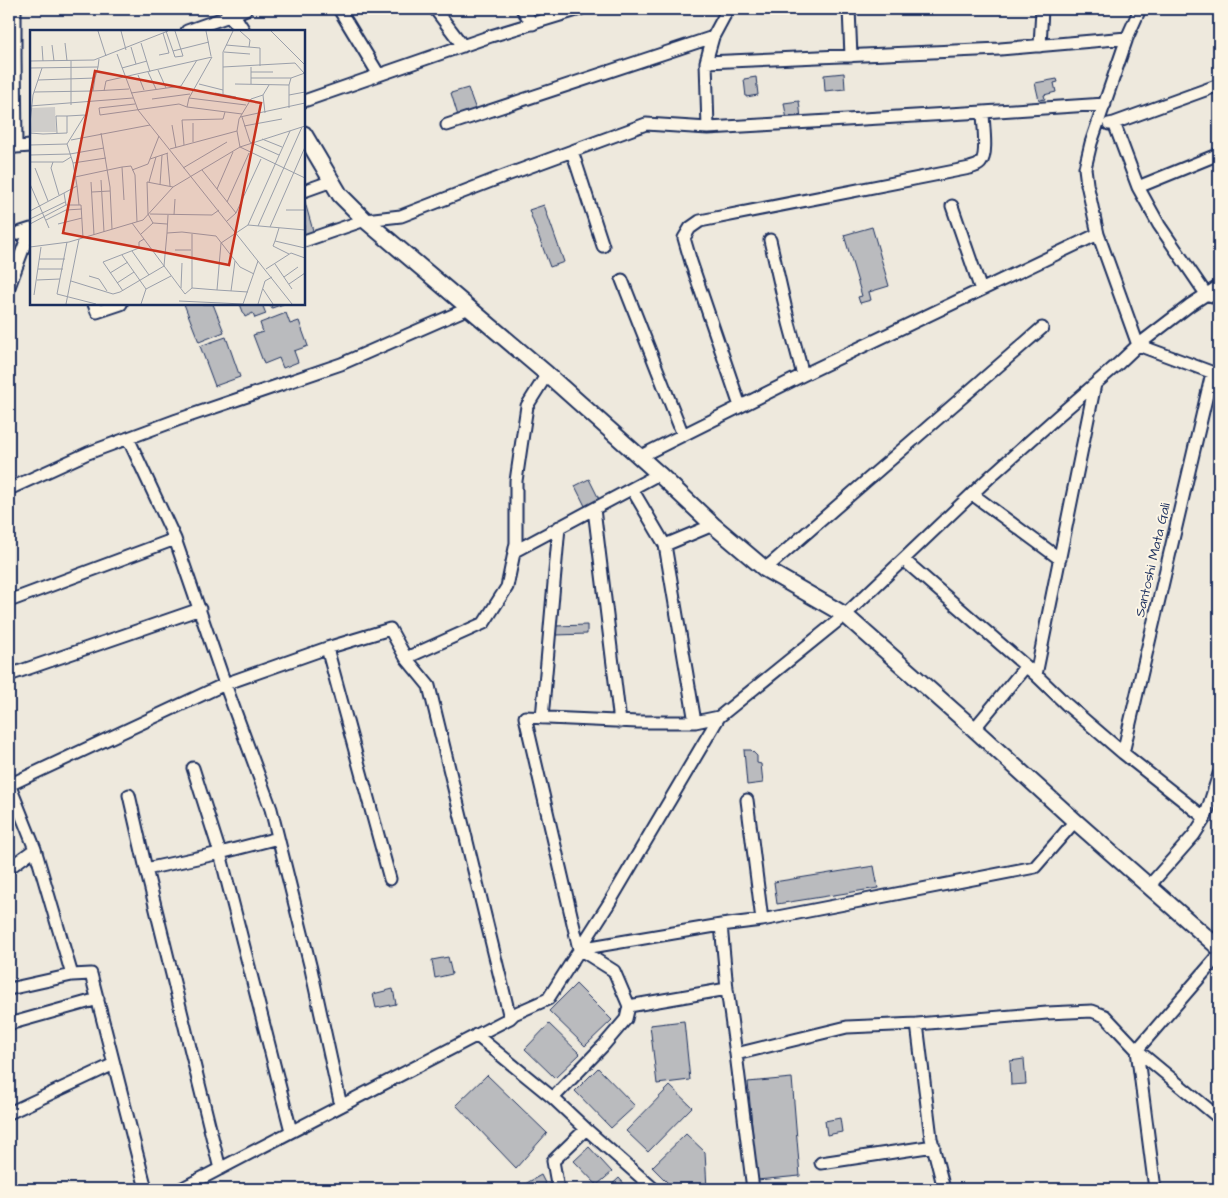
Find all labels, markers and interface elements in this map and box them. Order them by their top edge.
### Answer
inset map [30,30,305,305]
street label: Santoshi Mata Gali [1130,501,1176,619]

